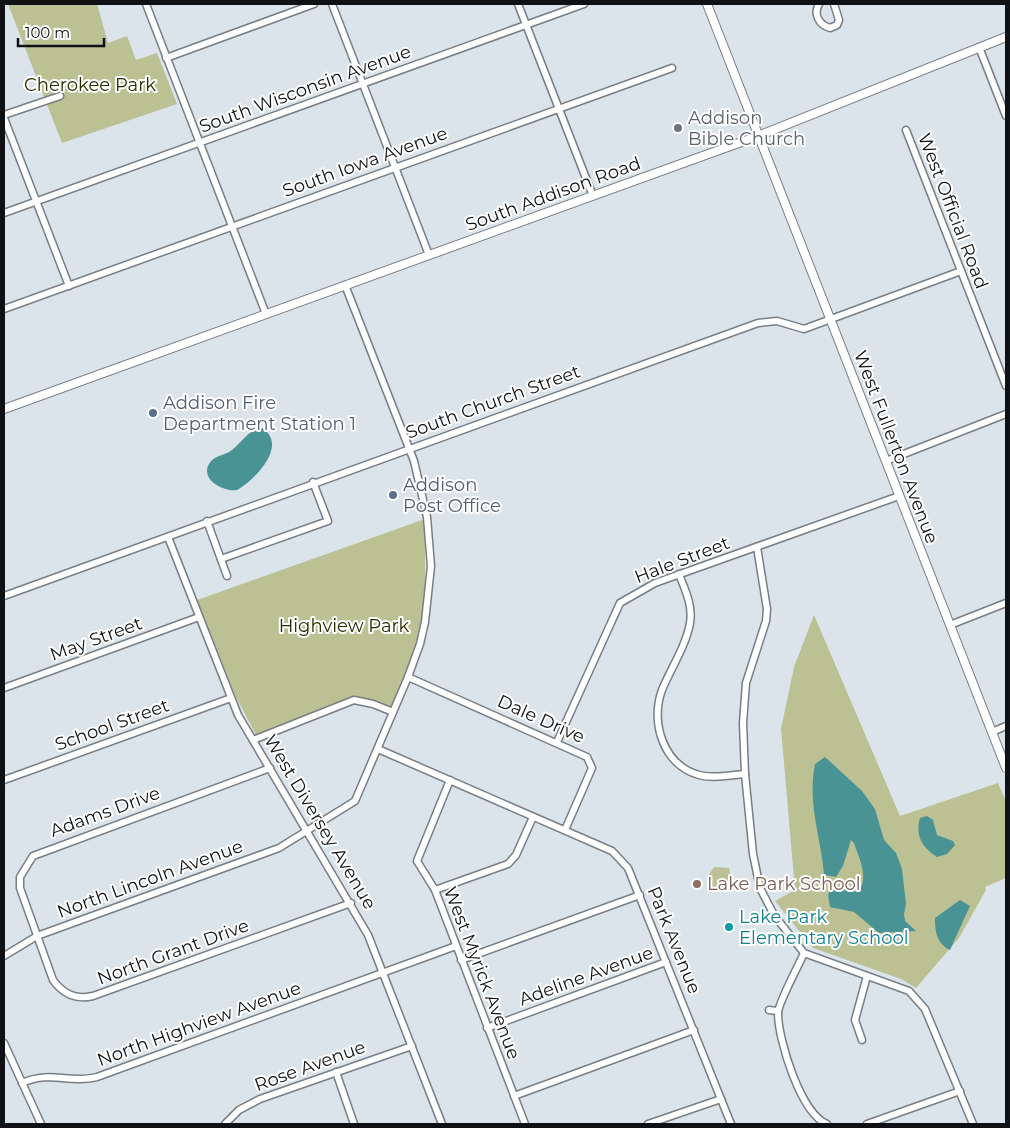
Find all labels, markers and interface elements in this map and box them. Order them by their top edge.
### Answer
scale bar [18,15,104,47]
text: 100 m [25,23,70,42]
street label: South Wisconsin Avenue [196,40,414,138]
park label: Cherokee Park [24,74,156,96]
place label: Addison Bible Church [688,107,805,150]
street label: South Iowa Avenue [280,122,451,202]
marker: Addison Bible Church [672,122,684,134]
street label: West Official Road [913,130,993,292]
street label: South Addison Road [462,152,644,236]
street label: West Fullerton Avenue [849,347,943,547]
street label: South Church Street [403,360,583,444]
place label: Addison Fire Department Station 1 [163,392,356,435]
marker: Addison Fire Department Station 1 [147,407,159,419]
place label: Addison Post Office [403,474,501,517]
marker: Addison Post Office [387,489,399,501]
street label: Hale Street [631,532,733,588]
street label: May Street [47,612,145,666]
park label: Highview Park [279,615,410,637]
street label: Dale Drive [494,690,588,748]
street label: School Street [52,694,172,756]
street label: West Diversey Avenue [259,731,381,913]
street label: Adams Drive [47,782,163,842]
street label: North Lincoln Avenue [54,835,246,923]
place label: Lake Park School [707,873,861,895]
marker: Lake Park School [691,878,703,890]
street label: Park Avenue [642,883,706,997]
street label: West Myrick Avenue [439,884,525,1062]
place label: Lake Park Elementary School [739,906,909,949]
street label: North Grant Drive [94,914,252,990]
marker: Lake Park Elementary School [723,921,735,933]
street label: Adeline Avenue [516,941,656,1010]
street label: North Highview Avenue [94,977,304,1071]
street label: Rose Avenue [251,1036,369,1096]

